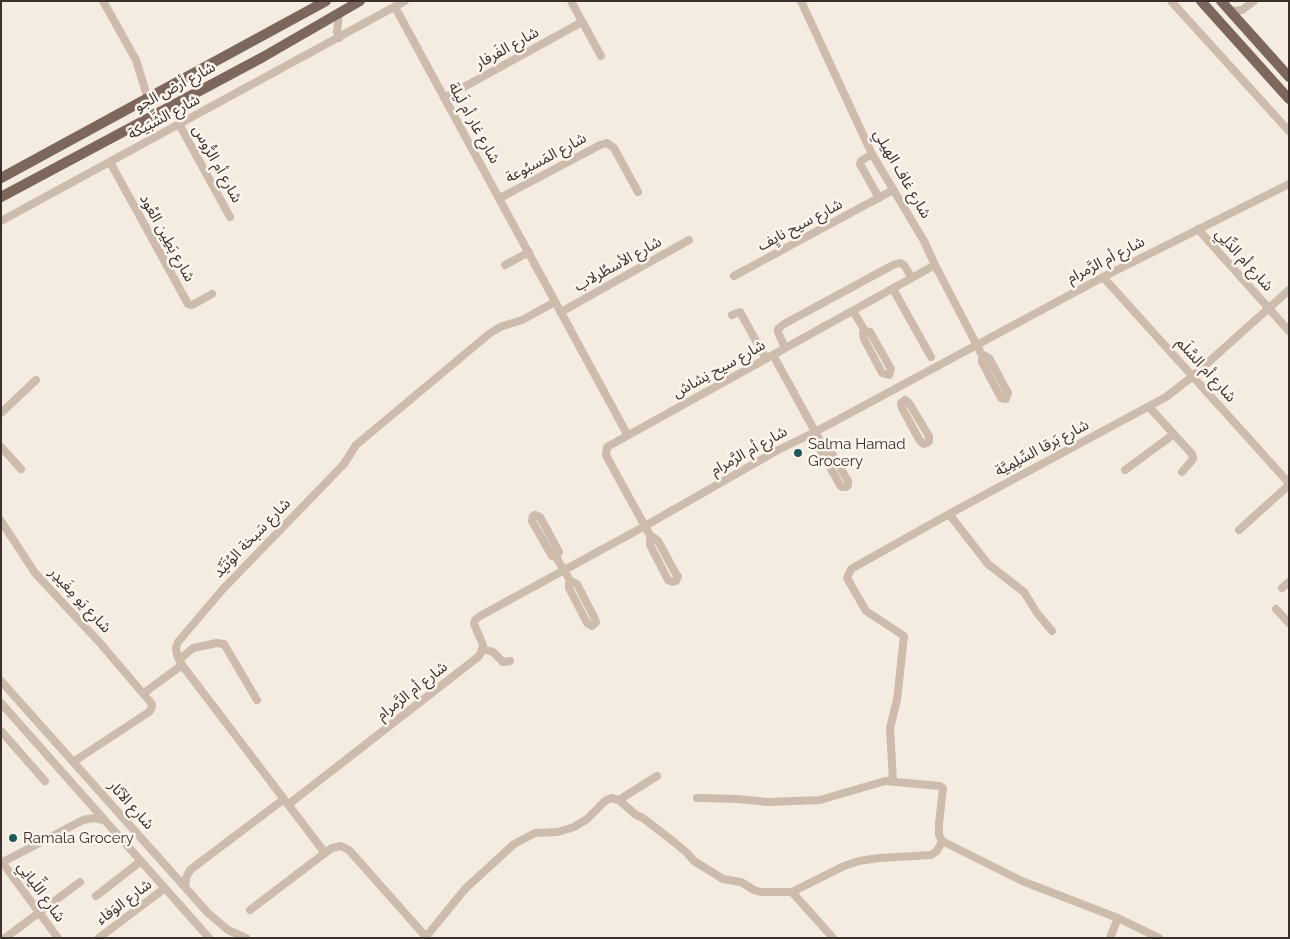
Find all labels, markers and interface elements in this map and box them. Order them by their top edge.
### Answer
street label: شارع الفَرفار [472,23,542,73]
street label: شارع أرض الجو [131,58,219,116]
street label: شارع غار أم لَيلة [444,79,504,167]
street label: شارع الشِّبَيكة [125,91,203,143]
street label: شارع أم الرُّوس [188,122,246,206]
street label: شارع غاف الهيلي [869,126,935,222]
street label: شارع المَسبُوعة [502,129,590,187]
street label: شارع بَطِين العُود [135,191,199,285]
street label: شارع سيح نايِف [755,195,845,255]
street label: شارع أم الدِّلِي [1211,225,1277,295]
street label: شارع الأسطُرلاب [571,233,665,295]
street label: شارع أم الرَّمرام [1064,233,1148,287]
street label: شارع أم السَّلَم [1172,334,1240,406]
street label: شارع سيح نِشاش [669,336,769,402]
street label: شارع بَرقا السِّلِمِيَّة [992,416,1092,480]
street label: شارع أم الرَّمرام [708,423,790,479]
place label: Salma Hamad Grocery [808,435,906,470]
marker: Salma Hamad Grocery [792,447,804,459]
street label: شارع سَبخة الوُتَيِّد [210,495,294,581]
street label: شارع يَو مِغَيدِر [45,563,115,637]
street label: شارع أم الرَّمرام [373,658,451,724]
street label: شارع الآثار [104,777,158,833]
place label: Ramala Grocery [23,829,134,847]
marker: Ramala Grocery [7,832,19,844]
street label: شارع اللِّيانِي [13,858,69,926]
street label: شارع الوَفاء [93,875,155,929]

